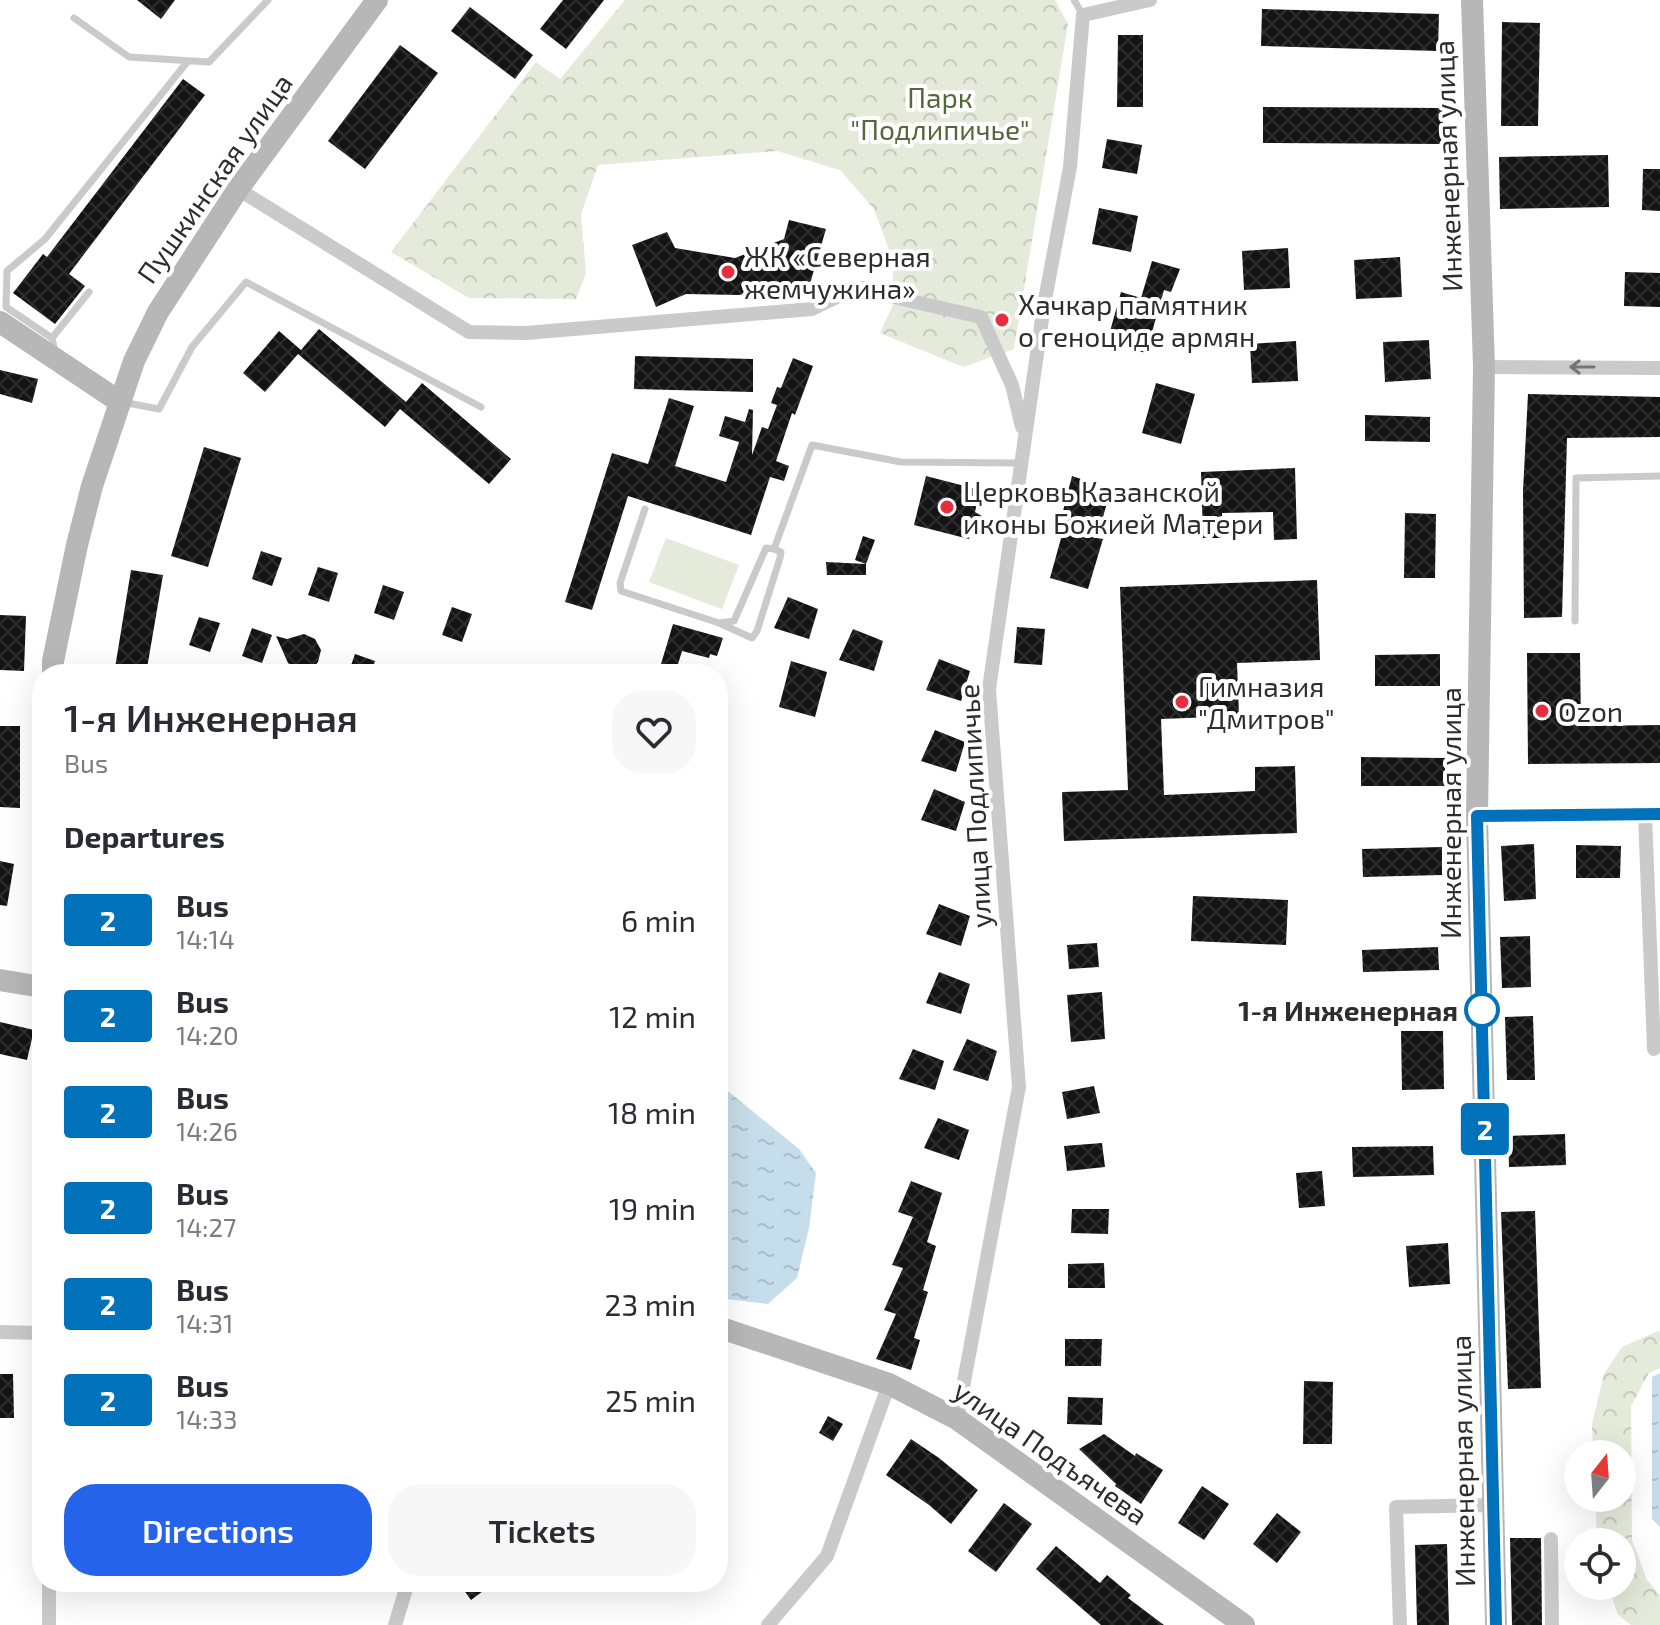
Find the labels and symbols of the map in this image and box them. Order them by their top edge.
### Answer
street label: Инженерная улица [1426,40,1468,292]
street label: Пушкинская улица [129,67,299,289]
park label: Парк "Подлипичье" [850,80,1030,146]
place label: ЖК «Северная жемчужина» [744,239,931,305]
marker: ЖК «Северная жемчужина» [719,263,737,281]
place label: Хачкар памятник о геноциде армян [1018,287,1255,353]
marker: Хачкар памятник о геноциде армян [993,311,1011,329]
one-way arrow [1569,359,1596,375]
place label: Церковь Казанской иконы Божией Матери [963,474,1263,540]
marker: Церковь Казанской иконы Божией Матери [938,498,956,516]
place label: Гимназия "Дмитров" [1198,669,1335,735]
street label: улица Подлипичье [951,683,997,929]
street label: Инженерная улица [1433,687,1467,939]
marker: Гимназия "Дмитров" [1173,693,1191,711]
place label: Ozon [1558,694,1623,728]
marker: Ozon [1533,702,1551,720]
place label: 1-я Инженерная [1238,993,1458,1027]
marker: 1-я Инженерная [1465,993,1499,1027]
line badge: 2 [1459,1103,1511,1155]
street label: Инженерная улица [1443,1335,1481,1587]
street label: улица Подъячева [948,1372,1154,1532]
north arrow [1564,1440,1636,1512]

